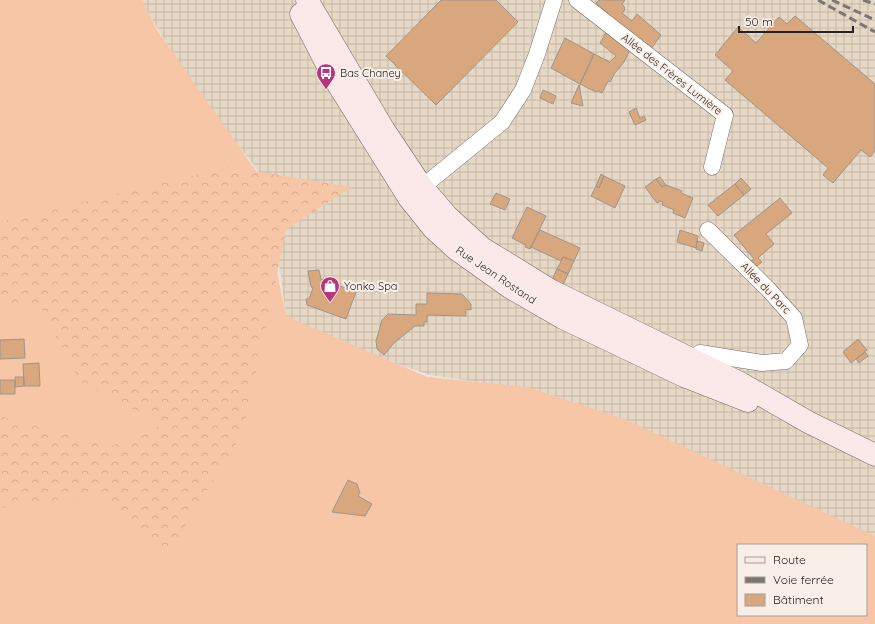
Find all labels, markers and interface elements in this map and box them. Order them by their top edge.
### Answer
scale bar [739,8,853,34]
text: 50 m [745,14,773,29]
street label: Allée des Frères Lumière [619,30,725,118]
bus stop icon: Bas Chaney [315,62,337,90]
place label: Bas Chaney [340,66,401,80]
street label: Rue Jean Rostand [453,243,539,307]
street label: Allée du Parc [738,259,794,317]
shop icon: Yonko Spa [319,275,341,303]
place label: Yonko Spa [344,279,398,293]
legend [737,544,867,616]
text: Route [773,552,806,567]
text: Voie ferrée [773,572,834,587]
text: Bâtiment [773,592,823,607]

